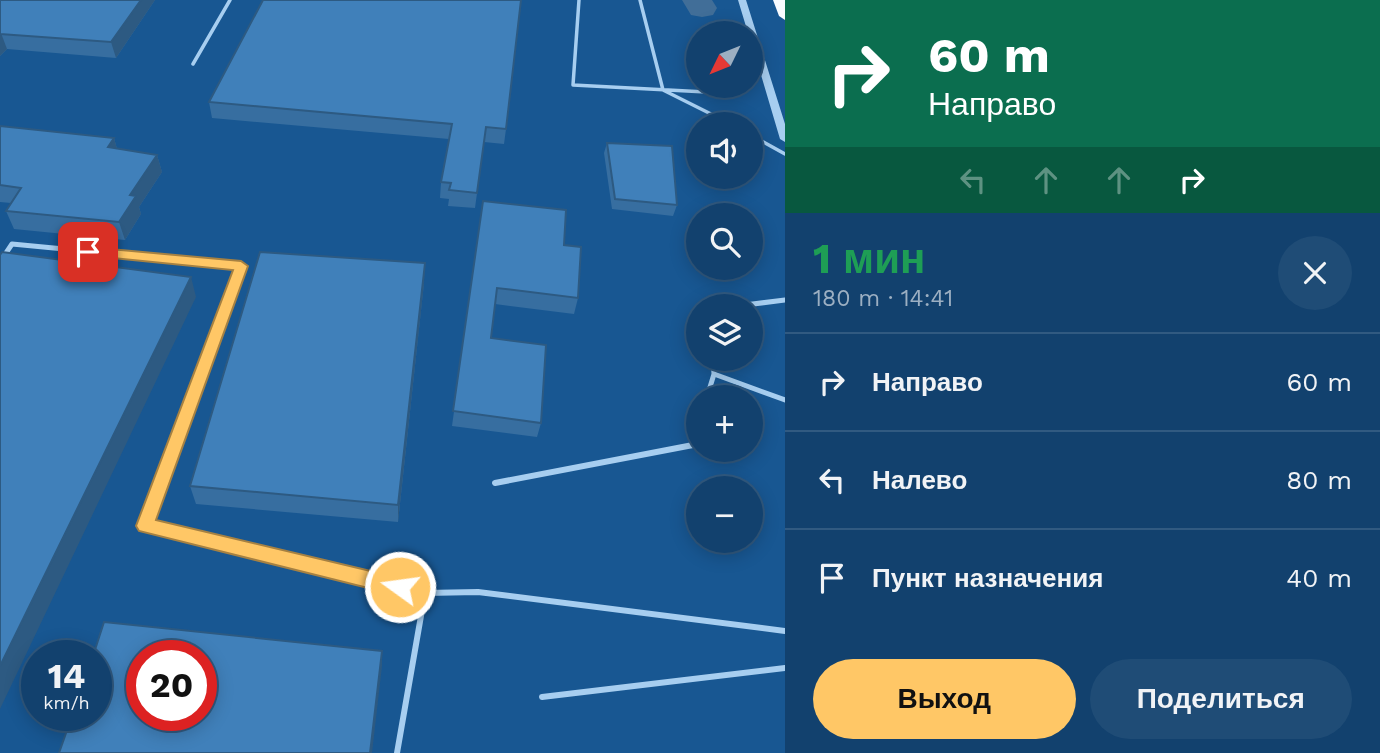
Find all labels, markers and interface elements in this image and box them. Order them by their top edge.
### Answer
north arrow [686,21,763,98]
map controls [686,21,763,553]
text: 60 m [928,26,1050,84]
icon: right [813,28,904,119]
text: Направо [928,85,1056,123]
button: sound [686,112,763,189]
icon: left [954,161,992,199]
icon: ahead [1027,161,1065,199]
icon: ahead [1100,161,1138,199]
icon: right [1173,161,1211,199]
button: search [686,203,763,280]
pin [58,222,118,282]
icon: arrive [69,233,107,271]
text: 1 мин [813,234,925,283]
button: close [1278,236,1352,310]
text: 180 m · 14:41 [813,285,953,312]
button: layers [686,294,763,371]
icon: right [813,363,851,401]
text: Направо [872,367,983,397]
text: 60 m [1286,367,1352,397]
button: + [686,385,763,462]
icon: left [813,461,851,499]
text: Налево [872,465,967,495]
text: 80 m [1286,465,1352,495]
button: − [686,476,763,553]
position arrow [363,550,437,624]
icon: arrive [813,559,851,597]
text: Пункт назначения [872,563,1103,593]
text: 40 m [1286,563,1352,593]
speed limit sign: 20 [126,640,217,731]
text: 14 [48,655,85,697]
button: Выход [813,659,1076,739]
button: Поделиться [1090,659,1352,739]
text: km/h [43,692,90,713]

